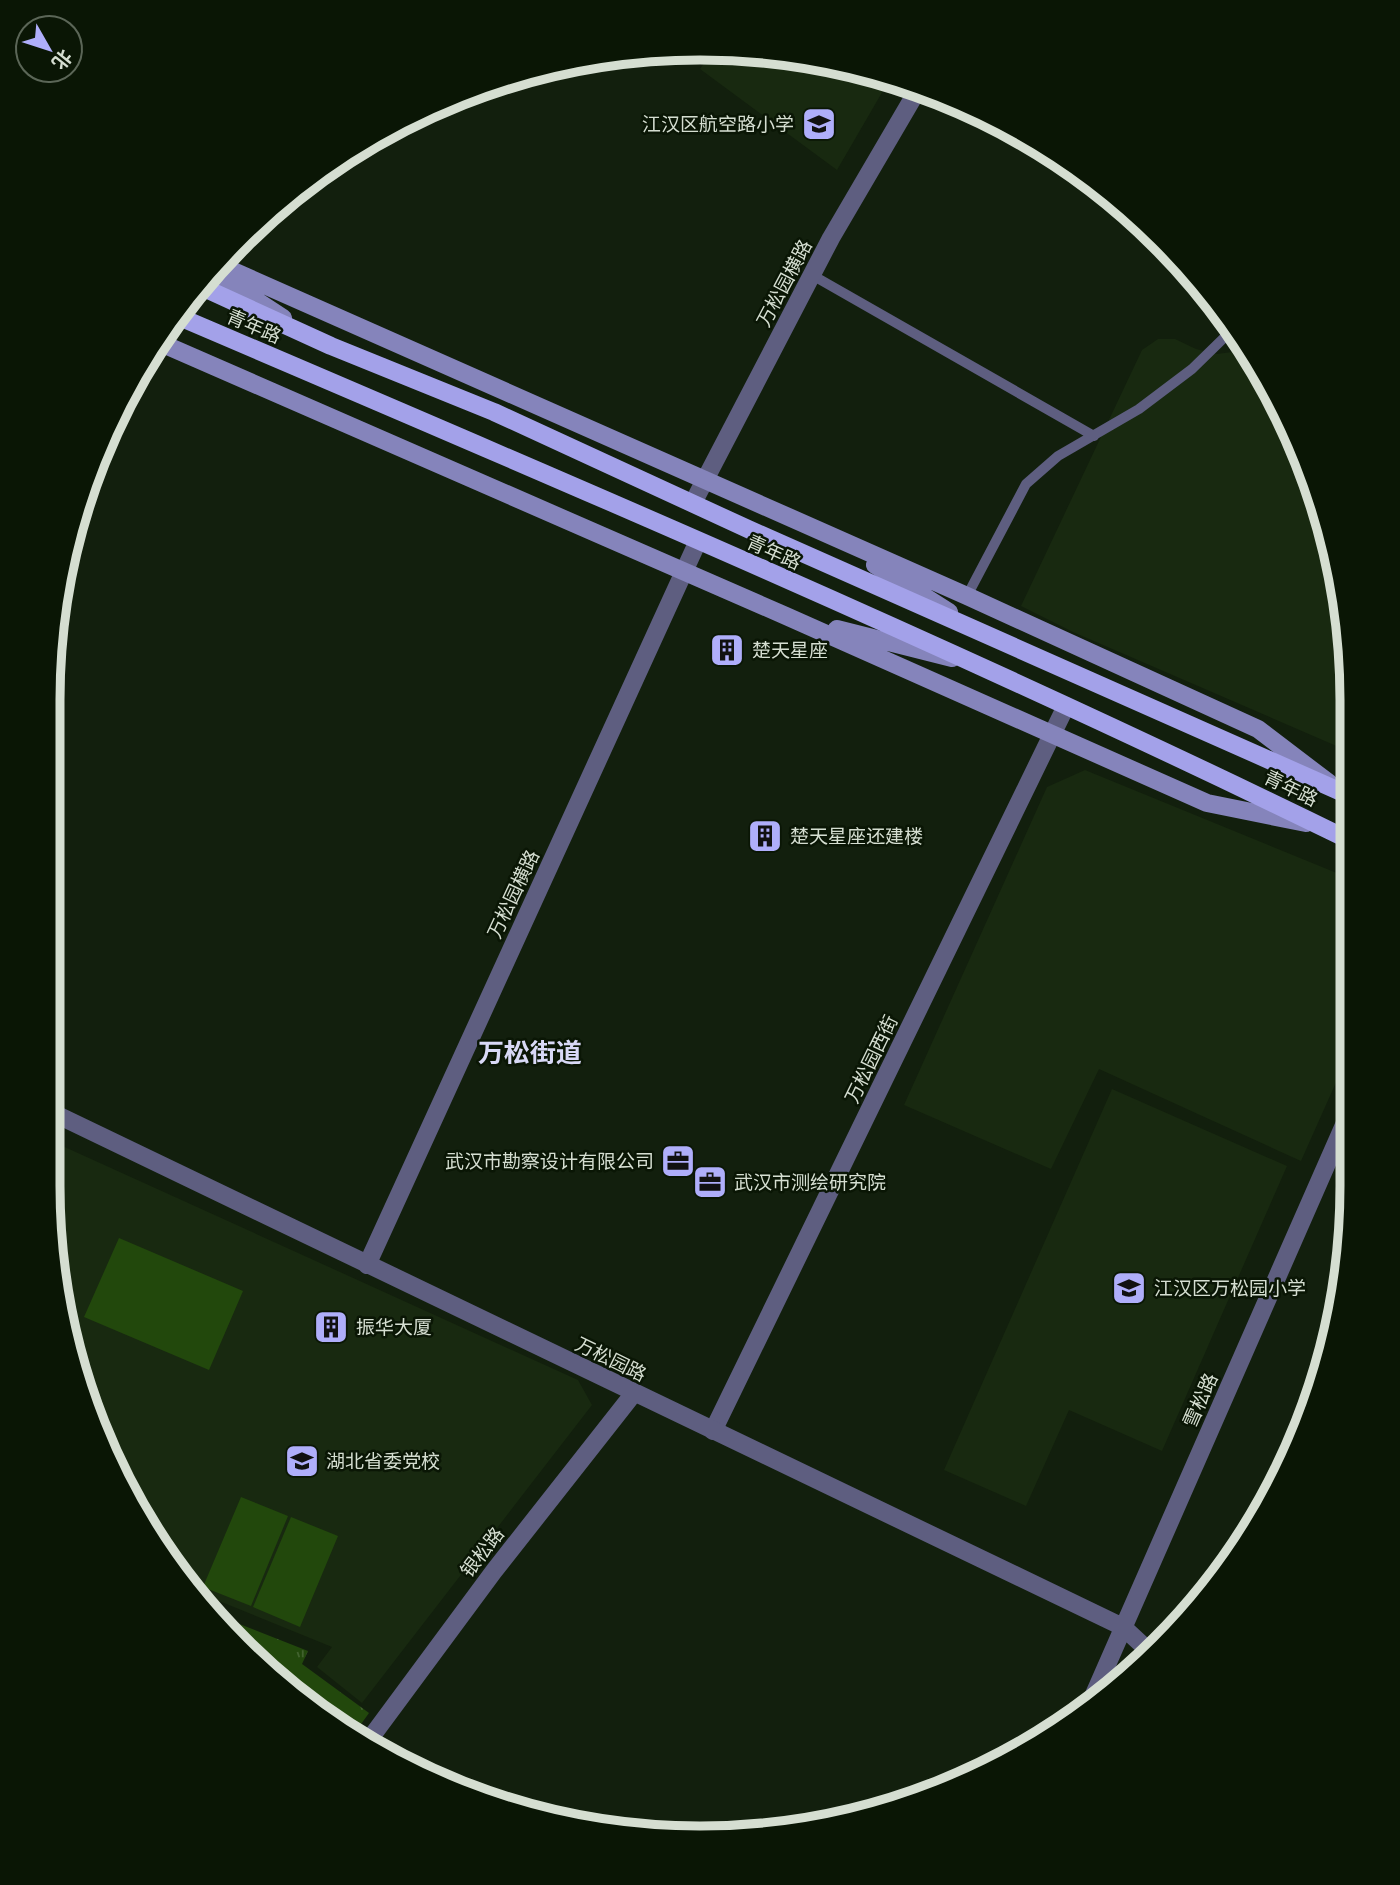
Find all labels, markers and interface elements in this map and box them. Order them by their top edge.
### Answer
north arrow [14,14,84,84]
text: 北 [47,45,77,74]
school or university icon: 江汉区航空路小学 [800,105,838,143]
place label: 江汉区航空路小学 [642,113,794,136]
street label: 万松园横路 [752,236,817,331]
street label: 青年路 [223,305,285,348]
street label: 青年路 [743,530,805,575]
building icon: 楚天星座 [708,631,746,669]
place label: 楚天星座 [752,639,828,662]
street label: 青年路 [1260,766,1321,811]
building icon: 楚天星座还建楼 [746,817,784,855]
place label: 楚天星座还建楼 [790,825,923,848]
street label: 万松园横路 [483,846,544,942]
street label: 万松园西街 [840,1011,903,1107]
district label: 万松街道 [478,1038,582,1069]
office icon: 武汉市勘察设计有限公司 [659,1142,697,1180]
place label: 武汉市勘察设计有限公司 [445,1150,654,1173]
office icon: 武汉市测绘研究院 [691,1163,729,1201]
place label: 武汉市测绘研究院 [734,1171,886,1194]
school or university icon: 江汉区万松园小学 [1110,1269,1148,1307]
place label: 江汉区万松园小学 [1154,1277,1306,1300]
building icon: 振华大厦 [312,1308,350,1346]
place label: 振华大厦 [356,1316,432,1339]
street label: 万松园路 [572,1332,650,1386]
street label: 雪松路 [1178,1369,1223,1431]
school or university icon: 湖北省委党校 [283,1442,321,1480]
place label: 湖北省委党校 [326,1450,440,1473]
street label: 银松路 [456,1523,509,1582]

